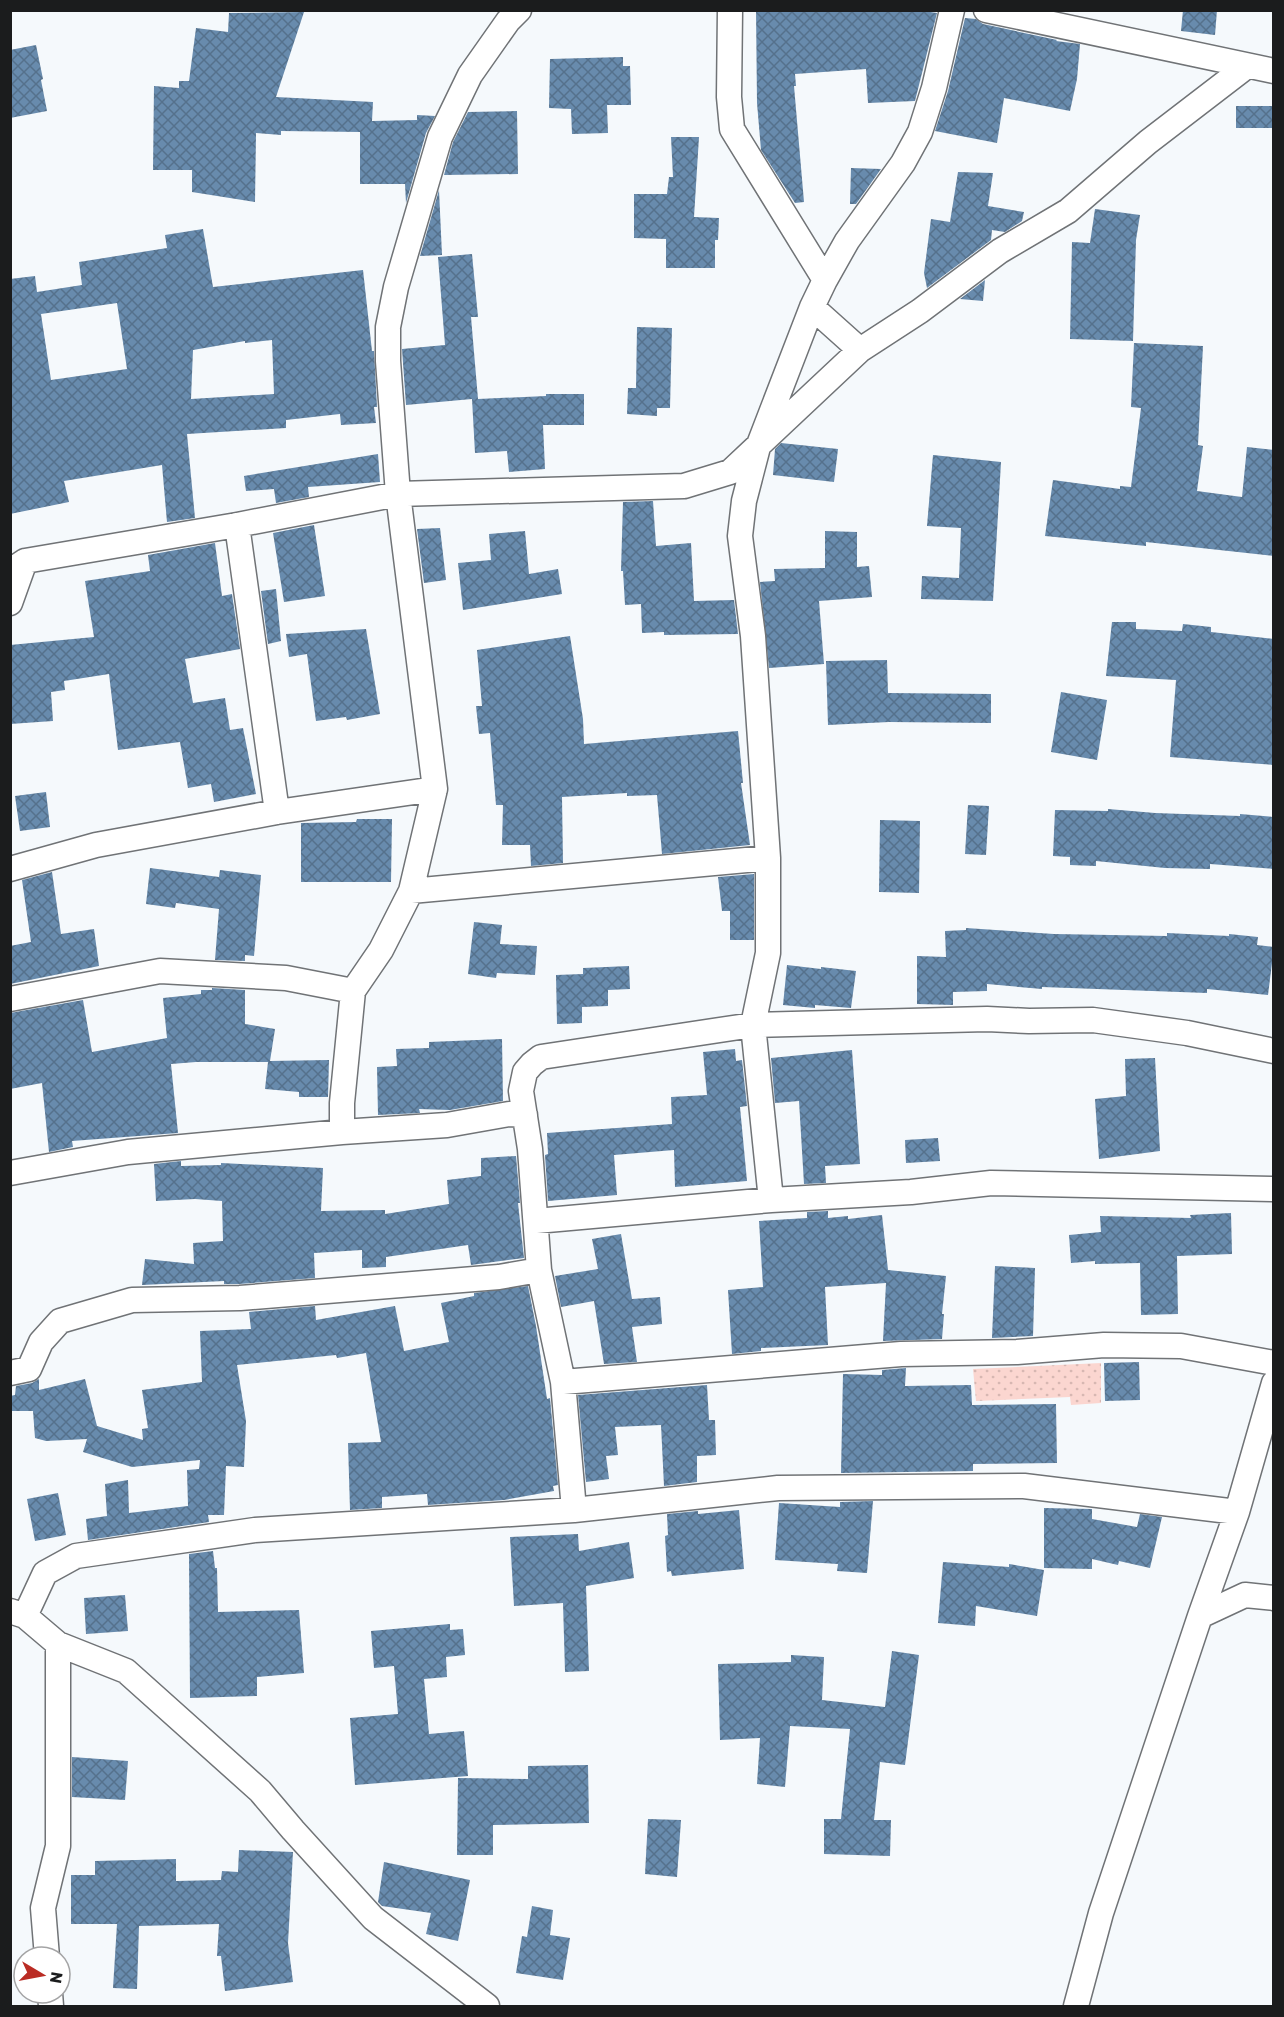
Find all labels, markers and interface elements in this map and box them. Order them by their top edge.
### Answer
north arrow [12,1945,72,2005]
text: N [46,1970,67,1985]

